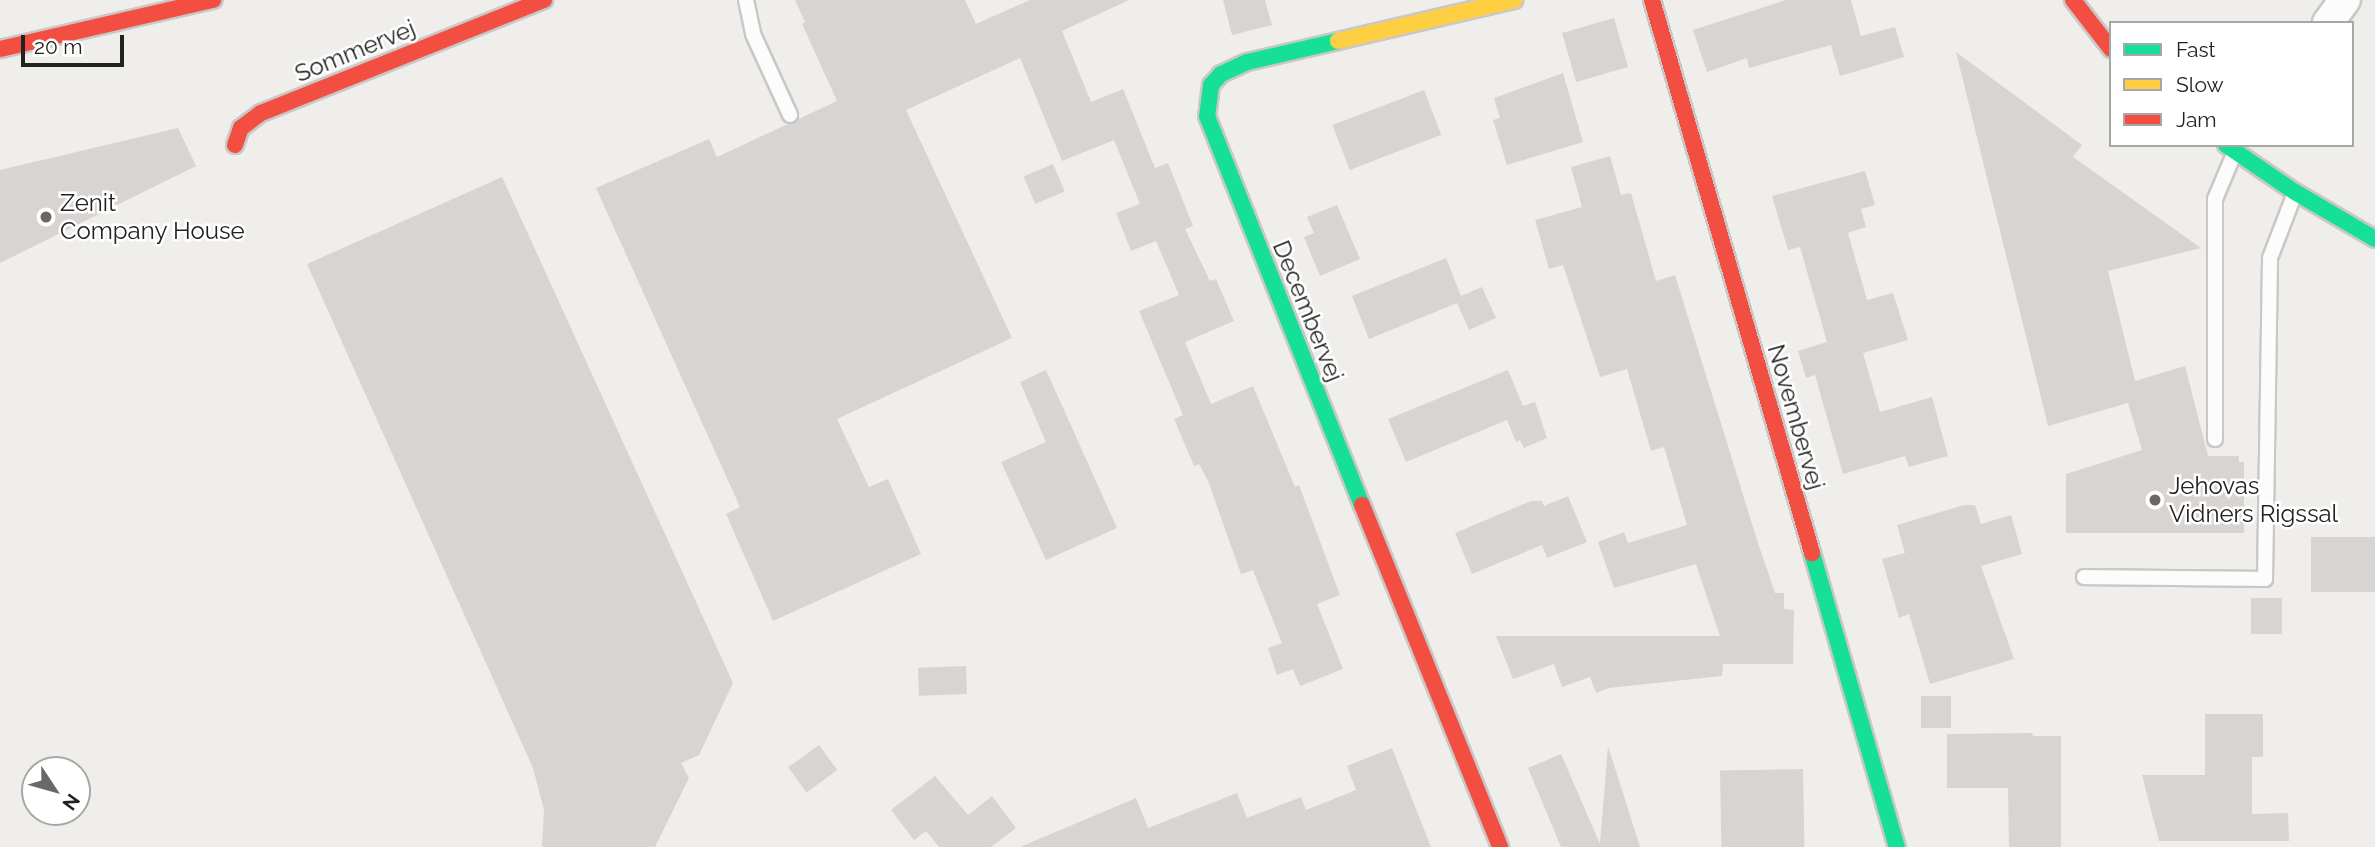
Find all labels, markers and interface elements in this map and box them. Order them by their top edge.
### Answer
street label: Sommervej [291,14,419,88]
scale bar [24,21,128,65]
legend [2109,21,2354,147]
text: 20 m [34,34,82,59]
text: Fast [2176,37,2216,62]
text: Slow [2176,72,2224,97]
text: Jam [2176,107,2217,132]
place label: Zenit Company House [60,189,245,245]
marker: Zenit Company House [38,209,54,225]
street label: Decembervej [1267,236,1349,386]
street label: Novembervej [1762,341,1830,493]
place label: Jehovas Vidners Rigssal [2169,472,2338,528]
marker: Jehovas Vidners Rigssal [2147,492,2163,508]
north arrow [21,756,91,826]
text: N [58,790,85,814]

